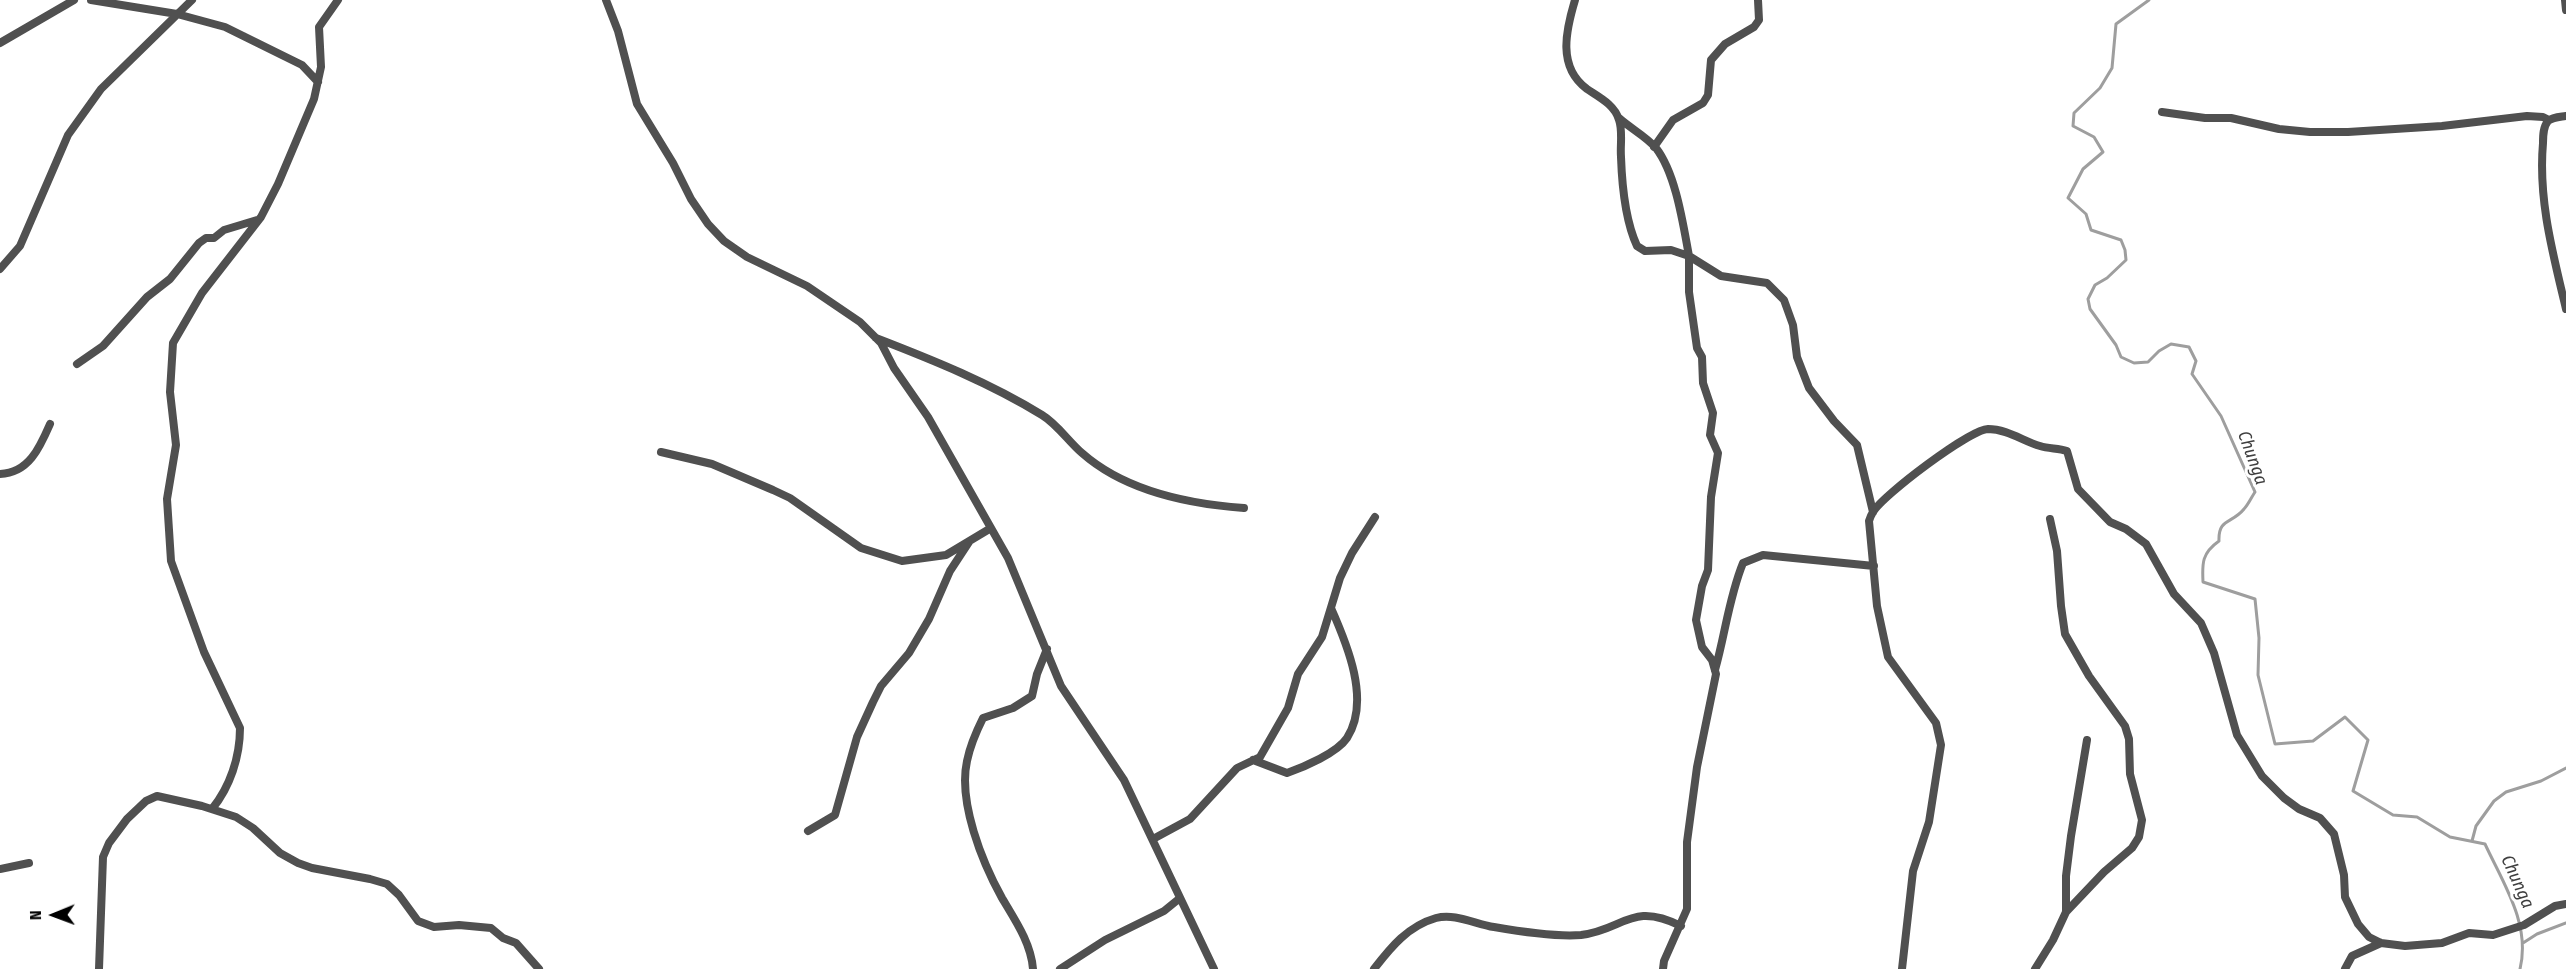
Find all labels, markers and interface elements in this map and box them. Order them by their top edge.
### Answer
water label: Chunga [2232,428,2272,488]
water label: Chunga [2496,852,2538,912]
north arrow [24,885,84,945]
text: N [26,910,45,920]

